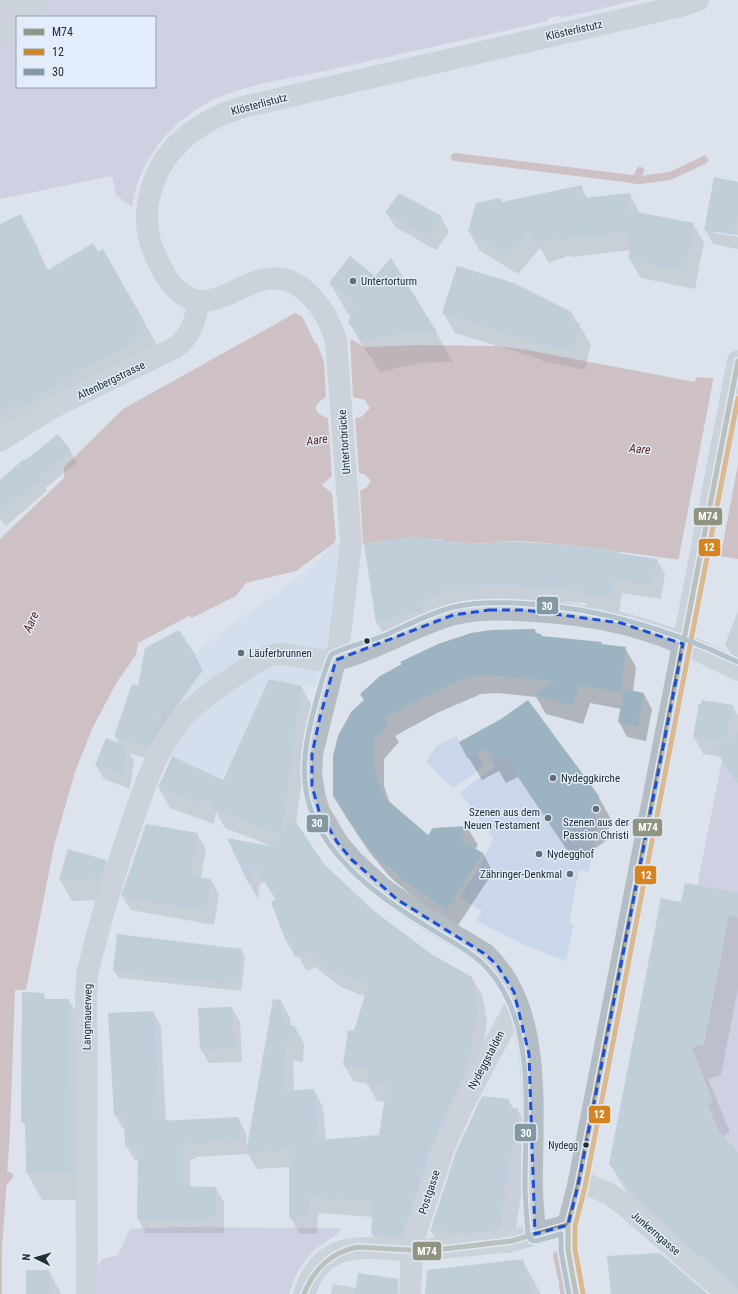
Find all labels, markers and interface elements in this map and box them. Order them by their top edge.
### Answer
legend [16,16,156,88]
street label: Klösterlistutz [545,18,604,43]
text: M74 [52,25,73,39]
text: 12 [52,45,64,59]
text: 30 [52,65,64,79]
street label: Klösterlistutz [230,91,289,118]
place label: Untertorturm [361,275,417,288]
marker: Untertorturm [348,276,358,286]
street label: Altenbergstrasse [75,358,147,402]
street label: Untertorbrücke [336,409,353,475]
water label: Aare [305,432,329,449]
water label: Aare [628,441,652,457]
line badge: M74 [693,507,723,526]
text: M74 [698,510,718,523]
line badge: 12 [698,538,721,557]
text: 12 [703,541,715,554]
line badge: 30 [536,596,559,615]
text: 30 [541,600,553,613]
water label: Aare [20,609,42,635]
unlabelled marker [362,636,372,646]
place label: Läuferbrunnen [249,647,312,660]
marker: Läuferbrunnen [236,648,246,658]
place label: Nydeggkirche [561,772,620,785]
marker: Nydeggkirche [548,773,558,783]
marker: Szenen aus der Passion Christi [591,804,601,814]
place label: Szenen aus dem Neuen Testament [464,806,540,832]
marker: Szenen aus dem Neuen Testament [543,813,553,823]
line badge: 30 [306,814,329,833]
place label: Szenen aus der Passion Christi [563,816,630,842]
text: 30 [311,817,323,830]
line badge: M74 [632,818,663,837]
text: M74 [638,821,658,834]
place label: Nydegghof [547,848,595,861]
marker: Nydegghof [534,849,544,859]
line badge: 12 [634,865,657,885]
place label: Zähringer-Denkmal [480,868,562,881]
marker: Zähringer-Denkmal [565,869,575,879]
text: 12 [640,869,652,882]
street label: Langmauerweg [80,984,95,1050]
street label: Nydeggstalden [465,1029,507,1092]
line badge: 12 [588,1105,611,1124]
text: 12 [593,1108,605,1121]
line badge: 30 [514,1123,537,1142]
text: 30 [520,1127,532,1140]
place label: Nydegg [548,1140,578,1151]
marker: Nydegg [581,1140,591,1150]
street label: Postgasse [416,1168,443,1216]
street label: Junkerngasse [629,1209,683,1258]
north arrow [16,1238,56,1278]
line badge: M74 [412,1241,442,1261]
text: M74 [417,1245,437,1258]
text: N [20,1253,33,1261]

